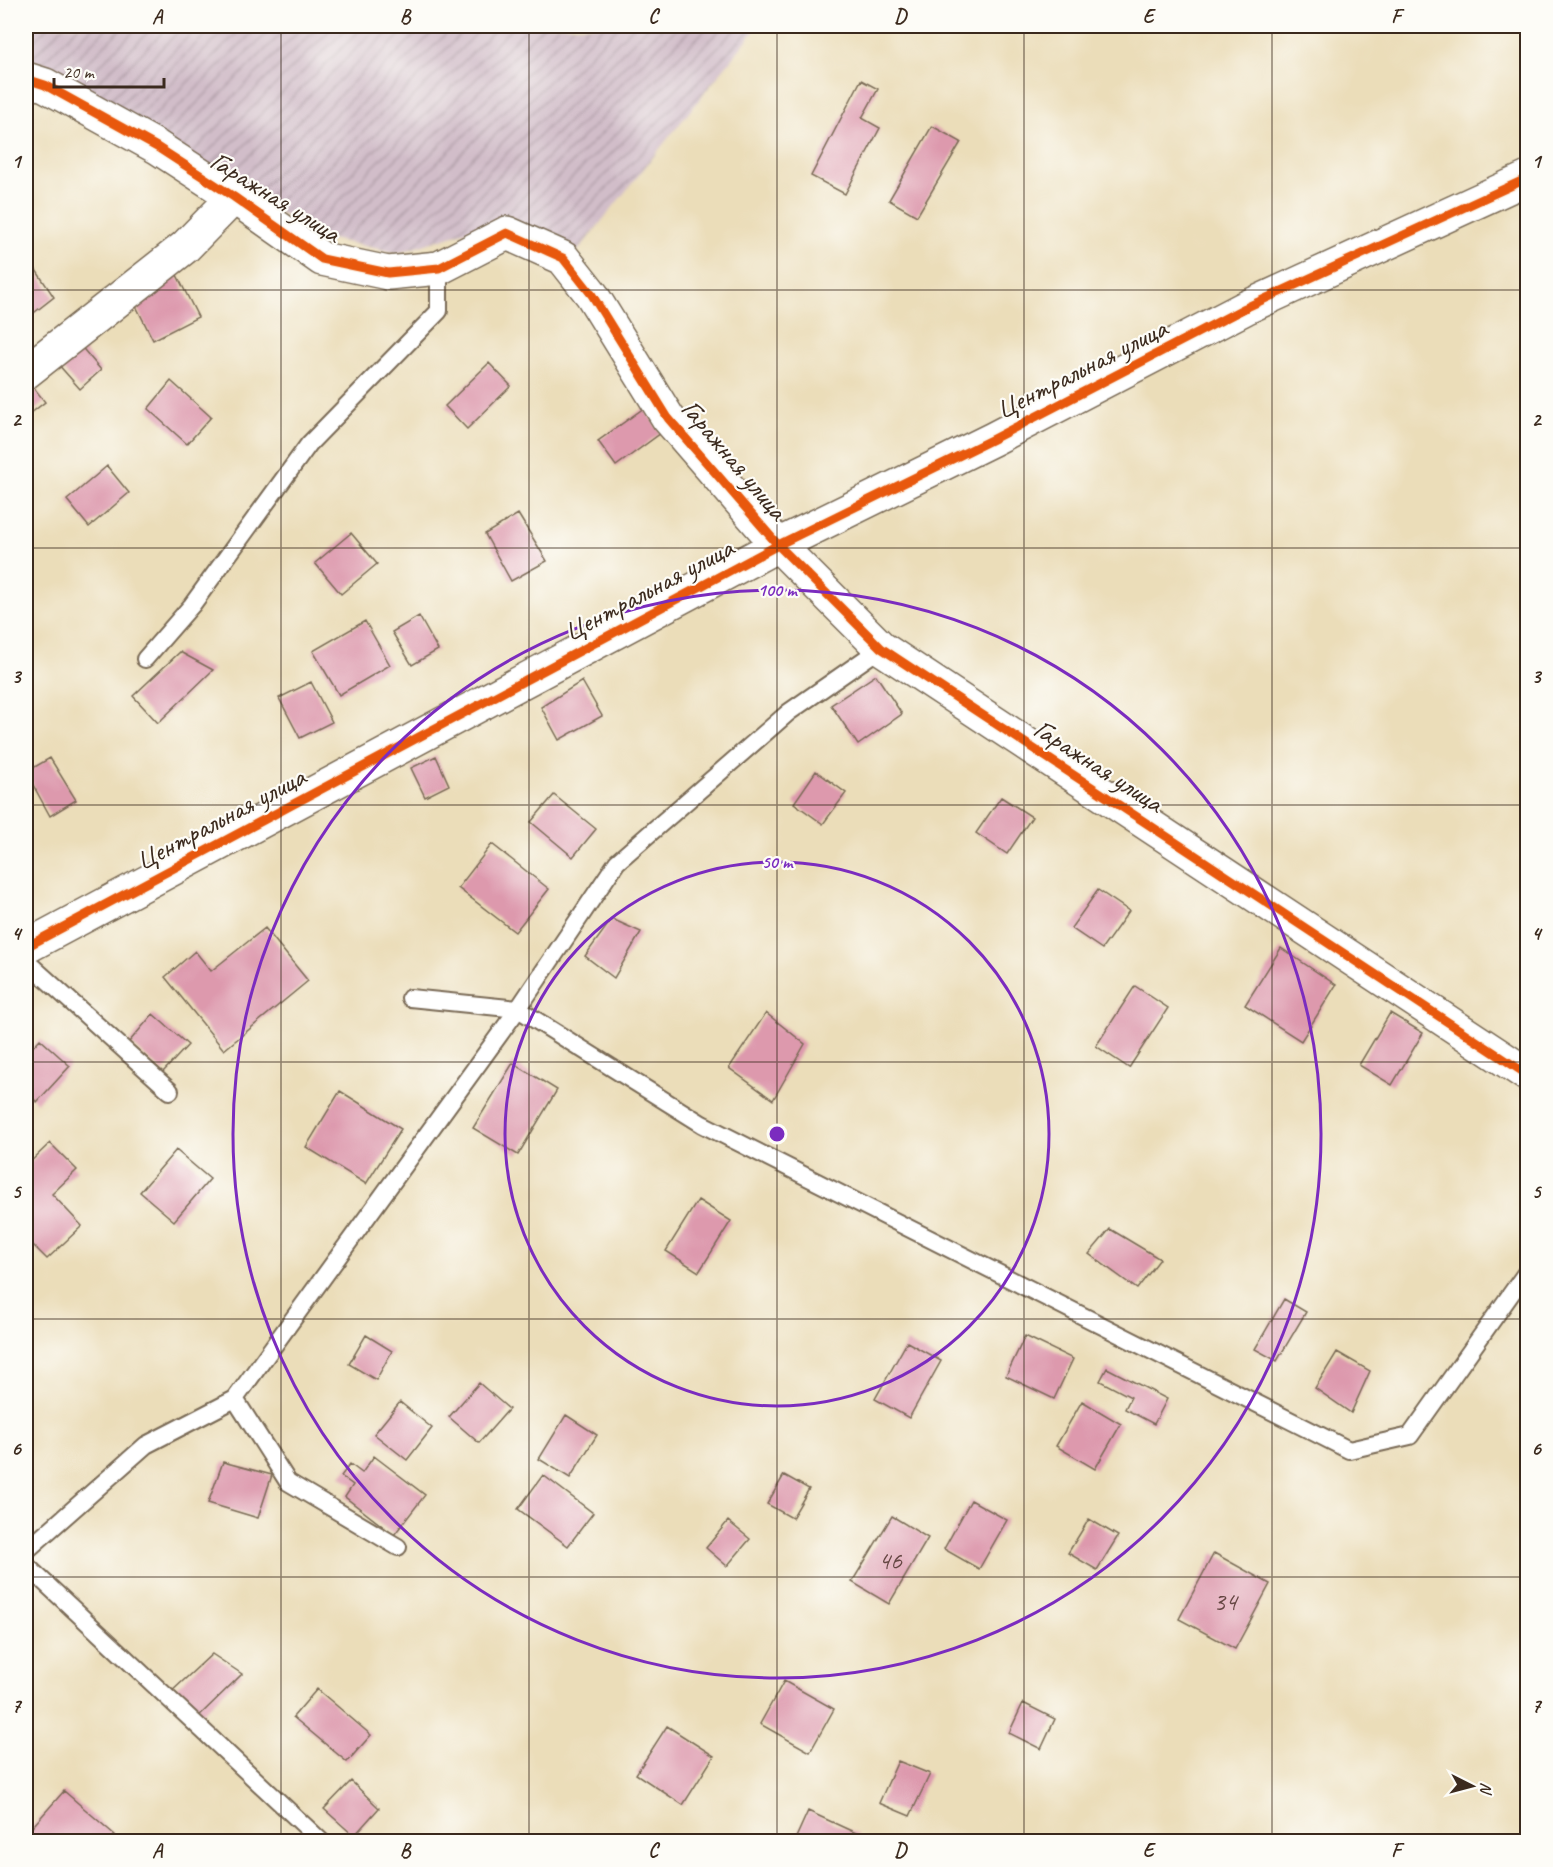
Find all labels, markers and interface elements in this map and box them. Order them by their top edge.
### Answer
text: A [152,4,164,29]
text: B [400,4,412,29]
text: C [648,4,660,29]
text: D [894,4,908,29]
text: E [1143,4,1157,29]
text: F [1391,4,1405,29]
scale bar [54,51,164,89]
text: 20 m [63,61,96,83]
street label: Гаражная улица [204,143,349,251]
text: 1 [12,149,23,174]
text: 1 [1532,149,1543,174]
street label: Центральная улица [990,309,1174,427]
street label: Гаражная улица [674,392,797,528]
text: 2 [12,407,23,432]
text: 2 [1532,407,1543,432]
street label: Центральная улица [557,529,741,649]
text: 100 m [758,579,798,601]
text: 3 [12,664,23,689]
text: 3 [1532,664,1543,689]
street label: Гаражная улица [1027,711,1172,821]
street label: Центральная улица [129,758,313,878]
text: 50 m [762,851,794,873]
text: 4 [12,921,24,946]
text: 4 [1532,921,1544,946]
centre of rings [767,1124,787,1144]
text: 5 [12,1179,23,1204]
text: 5 [1532,1179,1543,1204]
text: 6 [11,1436,22,1461]
text: 6 [1531,1436,1542,1461]
house number: 46 [878,1544,903,1577]
house number: 34 [1213,1585,1239,1618]
text: 7 [12,1693,23,1718]
text: 7 [1532,1693,1543,1718]
north arrow [1442,1756,1502,1816]
text: N [1475,1781,1496,1797]
text: A [152,1838,164,1863]
text: B [400,1838,412,1863]
text: C [648,1838,660,1863]
text: D [894,1838,908,1863]
text: E [1143,1838,1157,1863]
text: F [1391,1838,1405,1863]

